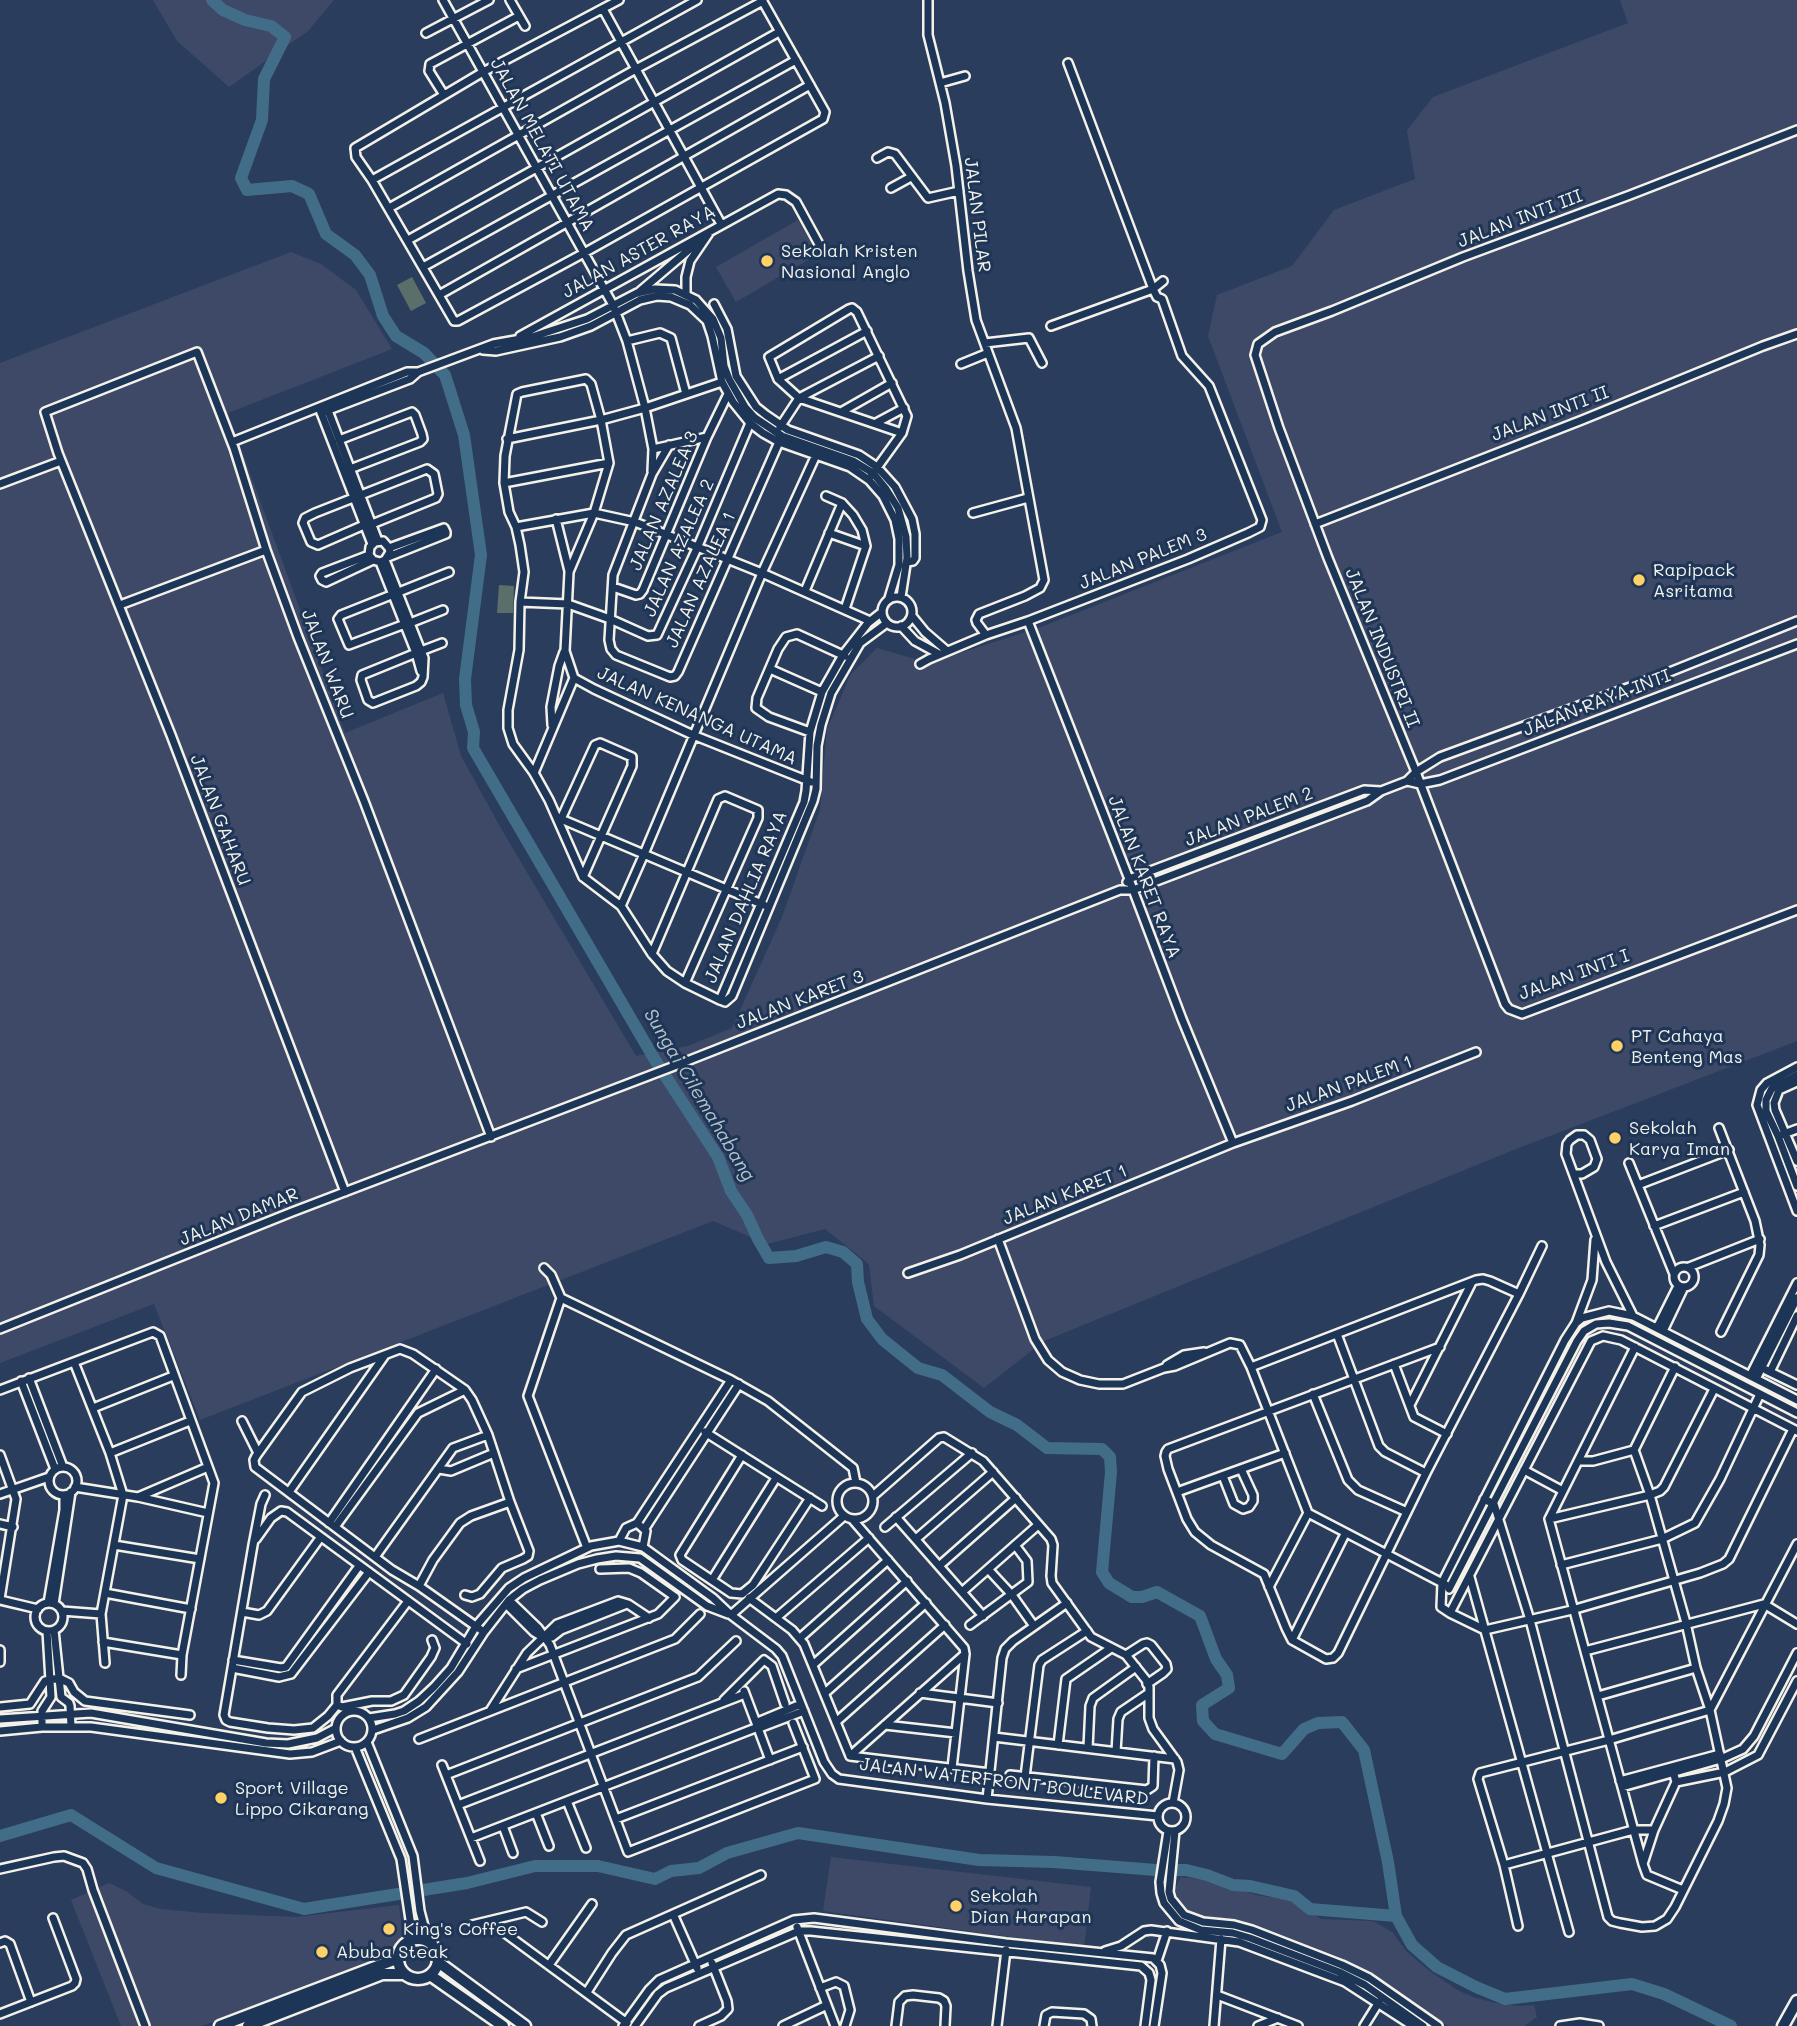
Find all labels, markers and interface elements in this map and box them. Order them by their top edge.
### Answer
street label: JALAN MELATI UTAMA [485,55,599,235]
street label: JALAN PILAR [959,156,995,274]
street label: JALAN INTI III [1455,185,1585,253]
street label: JALAN ASTER RAYA [559,201,719,303]
place label: Sekolah Kristen Nasional Anglo [781,240,917,282]
marker: Sekolah Kristen Nasional Anglo [759,253,775,269]
street label: JALAN INTI II [1488,382,1612,446]
street label: JALAN AZALEA 3 [625,428,703,574]
street label: JALAN AZALEA 2 [639,476,719,620]
street label: JALAN AZALEA 1 [661,509,741,651]
street label: JALAN PALEM 3 [1076,524,1210,594]
place label: Rapipack Asritama [1653,559,1735,602]
street label: JALAN INDUSTRI II [1340,565,1424,731]
marker: Rapipack Asritama [1631,572,1647,588]
street label: JALAN WARU [296,606,358,722]
street label: JALAN KENANGA UTAMA [594,662,800,770]
street label: JALAN RAYA INTI [1520,665,1674,741]
street label: JALAN GAHARU [185,752,255,888]
street label: JALAN PALEM 2 [1182,783,1316,851]
street label: JALAN KARET RAYA [1103,793,1185,961]
street label: JALAN DAHLIA RAYA [700,808,792,986]
street label: JALAN INTI I [1516,945,1632,1005]
street label: JALAN KARET 3 [733,966,867,1034]
water label: Sungai Cilemahabang [638,1005,760,1185]
place label: PT Cahaya Benteng Mas [1631,1025,1743,1068]
marker: PT Cahaya Benteng Mas [1609,1038,1625,1054]
street label: JALAN PALEM 1 [1283,1051,1415,1117]
place label: Sekolah Karya Iman [1629,1117,1730,1160]
marker: Sekolah Karya Iman [1607,1130,1623,1146]
street label: JALAN KARET 1 [1000,1160,1130,1230]
street label: JALAN DAMAR [176,1183,302,1251]
street label: JALAN WATERFRONT BOULEVARD [858,1754,1150,1810]
place label: Sport Village Lippo Cikarang [235,1777,368,1820]
marker: Sport Village Lippo Cikarang [213,1790,229,1806]
place label: Sekolah Dian Harapan [970,1885,1091,1927]
marker: Sekolah Dian Harapan [948,1898,964,1914]
place label: King's Coffee [403,1918,518,1940]
marker: King's Coffee [381,1921,397,1937]
place label: Abuba Steak [336,1941,448,1963]
marker: Abuba Steak [314,1944,330,1960]

